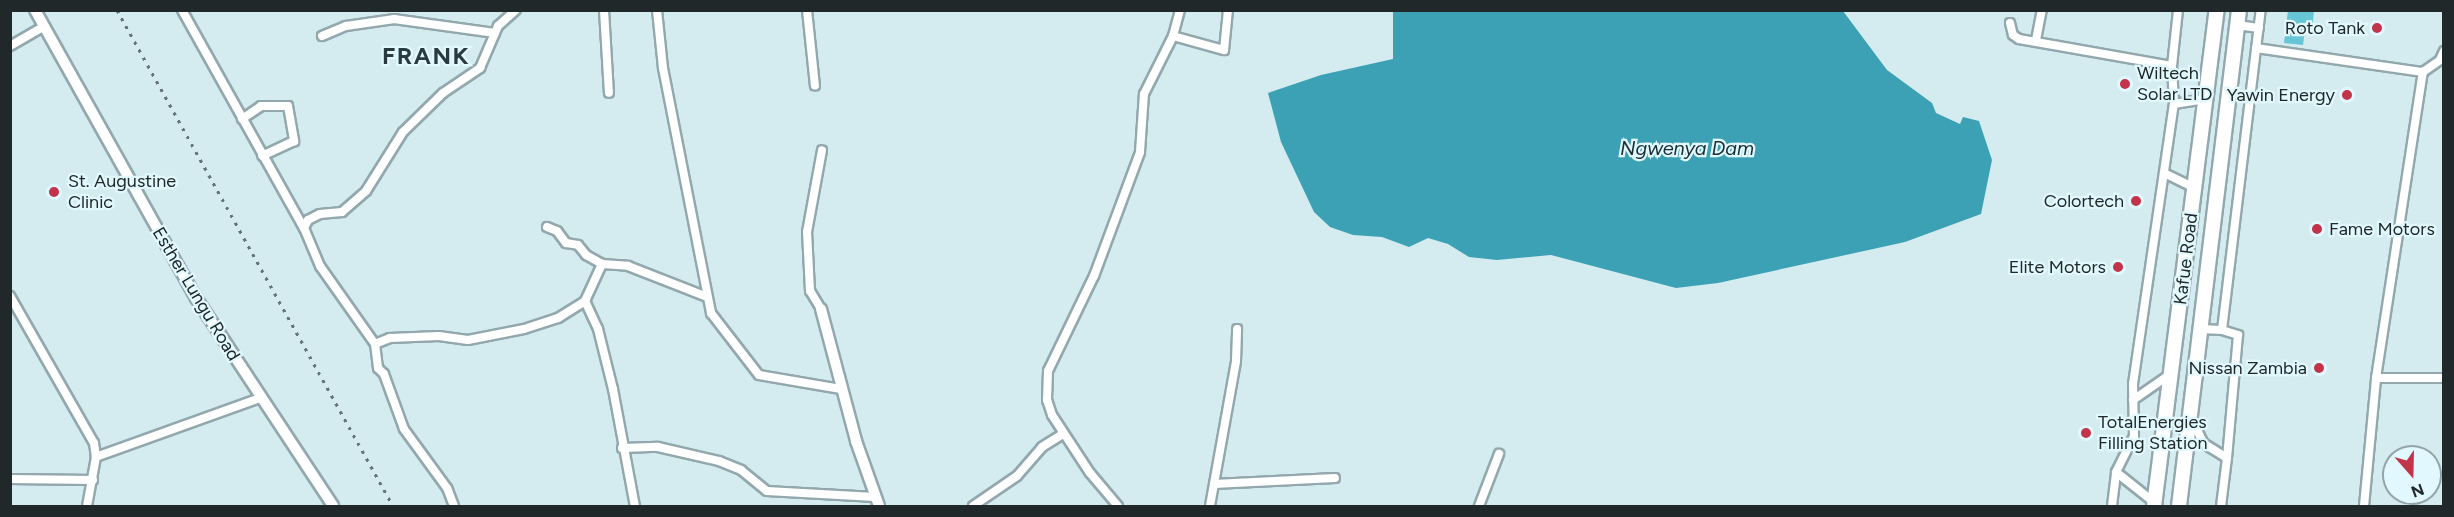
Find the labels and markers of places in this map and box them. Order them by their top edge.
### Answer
place label: Roto Tank [2285,17,2365,39]
marker: Roto Tank [2370,21,2384,35]
place label: Wiltech Solar LTD [2137,63,2212,106]
marker: Wiltech Solar LTD [2118,77,2132,91]
place label: Yawin Energy [2227,84,2335,106]
marker: Yawin Energy [2340,88,2354,102]
place label: St. Augustine Clinic [68,171,176,213]
marker: St. Augustine Clinic [45,183,63,201]
place label: Colortech [2044,190,2124,212]
marker: Colortech [2129,194,2143,208]
place label: Fame Motors [2329,218,2435,240]
marker: Fame Motors [2310,222,2324,236]
place label: Elite Motors [2009,256,2106,278]
marker: Elite Motors [2111,260,2125,274]
place label: Nissan Zambia [2189,357,2307,379]
marker: Nissan Zambia [2312,361,2326,375]
place label: TotalEnergies Filling Station [2098,412,2208,454]
marker: TotalEnergies Filling Station [2079,426,2093,440]

